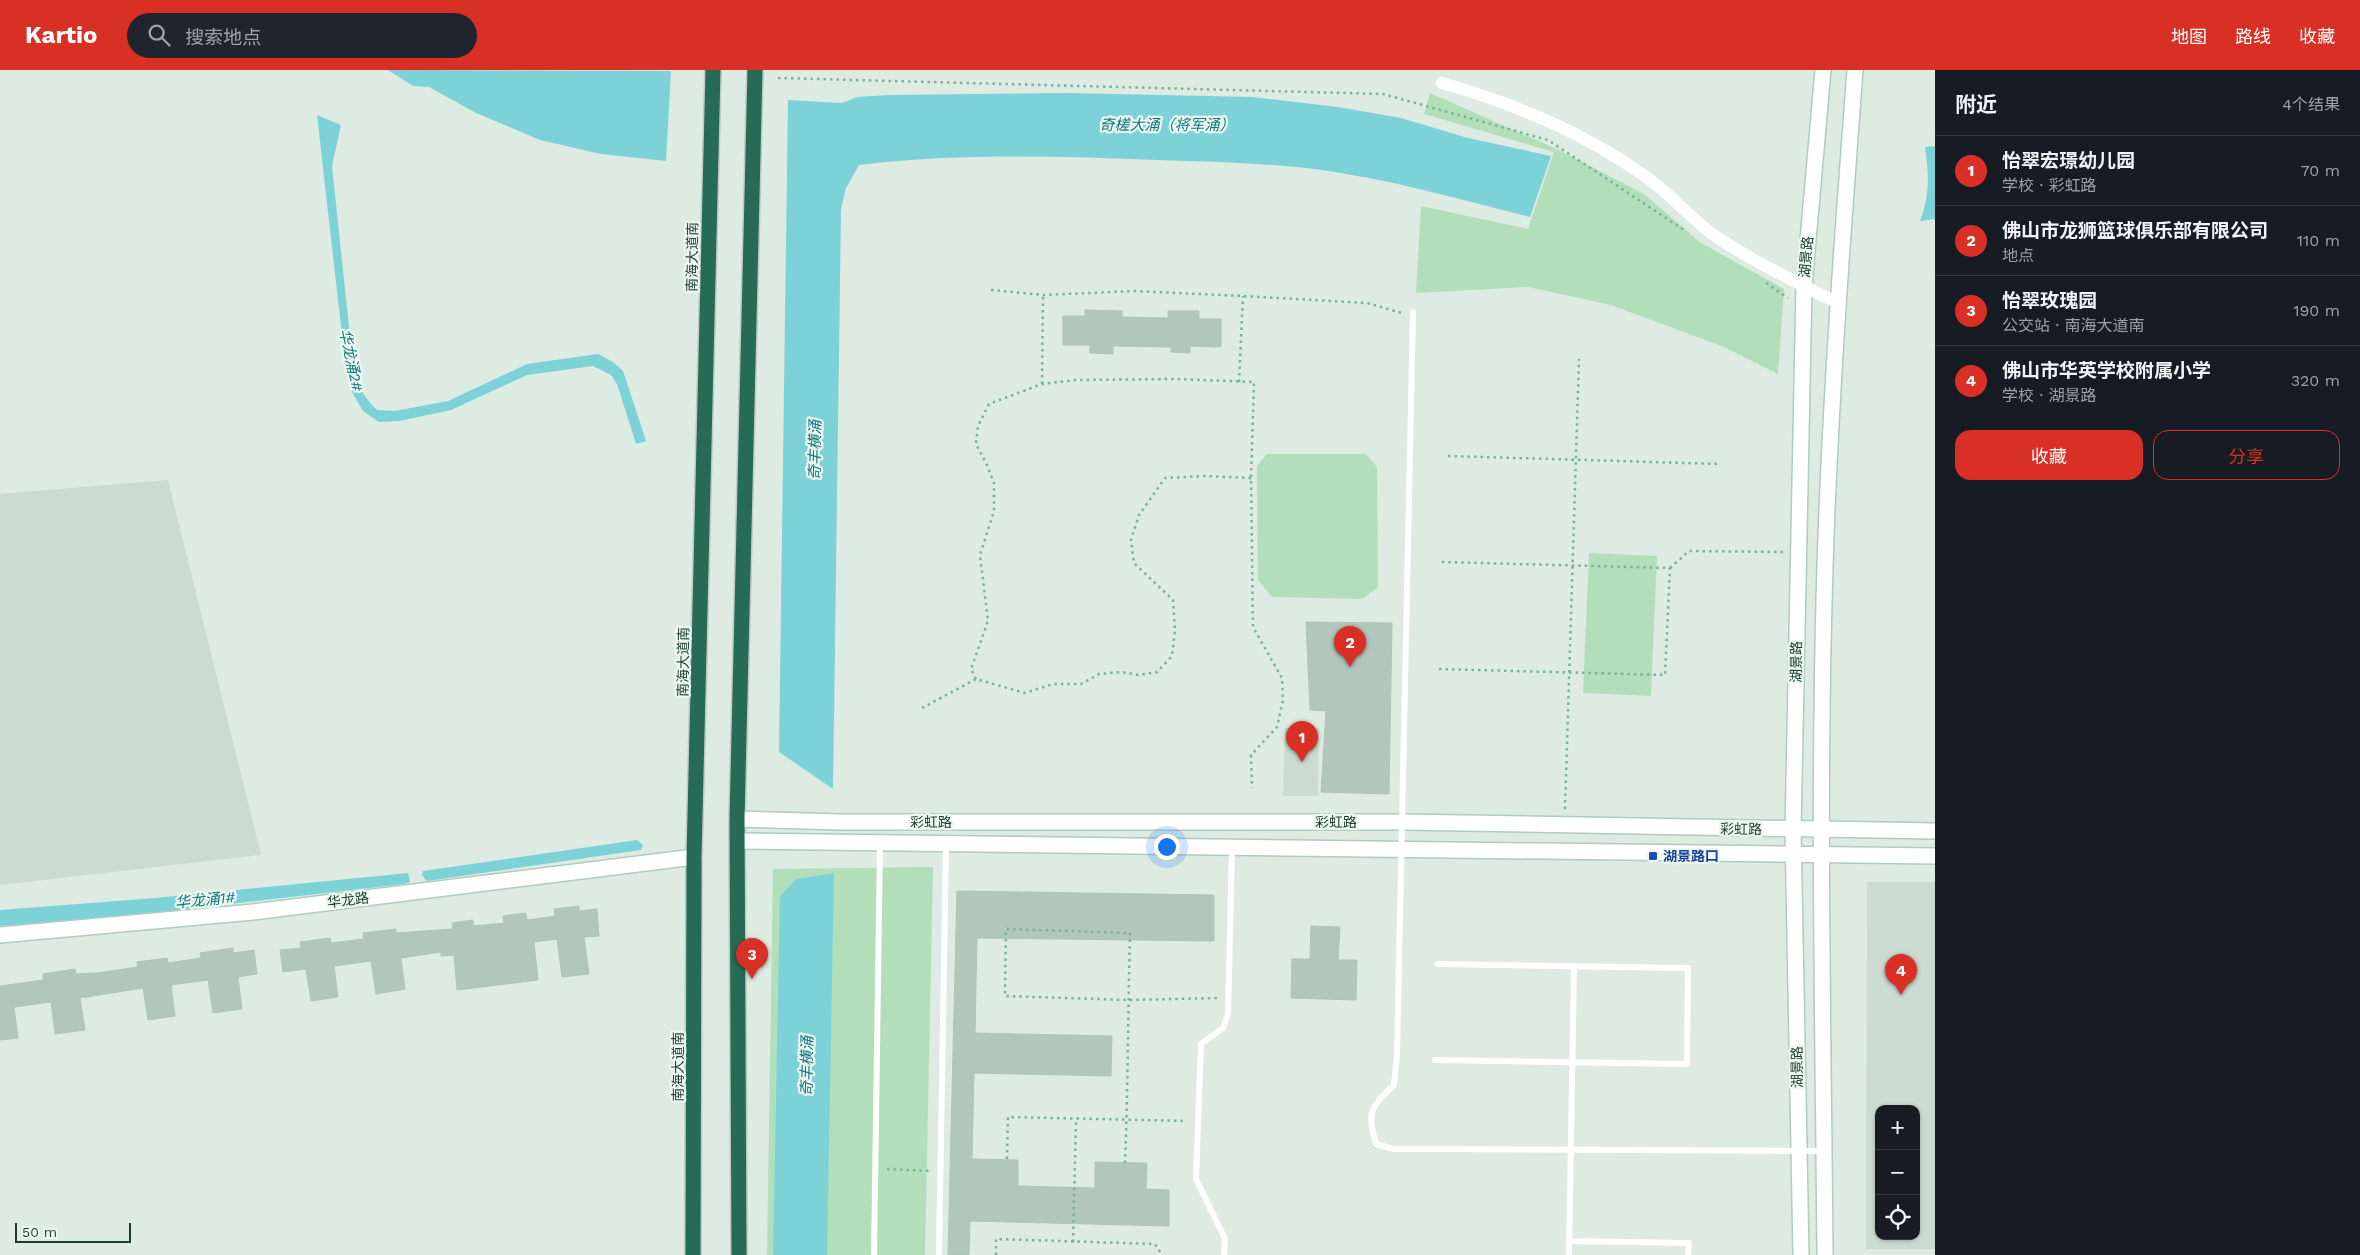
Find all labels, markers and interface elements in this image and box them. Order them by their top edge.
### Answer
search box [127,13,477,58]
text: Kartio [25,21,97,49]
icon: search [145,21,173,49]
text: 搜索地点 [185,26,261,49]
text: 地图 [2171,26,2207,47]
text: 路线 [2235,26,2271,47]
text: 收藏 [2299,26,2335,47]
text: 附近 [1955,92,1997,117]
text: 4个结果 [2282,95,2340,114]
water label: 奇槎大涌（将军涌） [1099,116,1235,134]
text: 怡翠宏璟幼儿园 [2002,149,2135,172]
text: 1 [1968,161,1974,180]
text: 70 m [2301,161,2340,180]
text: 学校 · 彩虹路 [2002,176,2097,195]
text: 佛山市龙狮篮球俱乐部有限公司 [2002,219,2268,242]
street label: 南海大道南 [683,222,701,292]
text: 2 [1966,231,1976,250]
text: 110 m [2297,231,2340,250]
street label: 湖景路 [1796,235,1816,279]
text: 地点 [2002,246,2034,265]
text: 怡翠玫瑰园 [2002,289,2097,312]
text: 3 [1966,301,1976,320]
text: 190 m [2293,301,2340,320]
text: 公交站 · 南海大道南 [2002,316,2145,335]
water label: 华龙涌2# [336,327,366,393]
text: 佛山市华英学校附属小学 [2002,359,2211,382]
text: 4 [1966,371,1976,390]
text: 320 m [2291,371,2340,390]
text: 学校 · 湖景路 [2002,386,2097,405]
water label: 奇丰横涌 [805,418,825,480]
button: 收藏 [1955,430,2143,480]
button: 分享 [2153,430,2340,480]
pin: 2 [1334,626,1366,667]
street label: 南海大道南 [674,627,692,697]
street label: 湖景路 [1788,641,1804,683]
pin: 1 [1286,721,1318,762]
street label: 彩虹路 [910,814,952,830]
street label: 彩虹路 [1315,814,1357,830]
street label: 彩虹路 [1720,821,1762,837]
your location [1154,834,1180,860]
place label: 湖景路口 [1663,848,1719,864]
marker: 湖景路口 [1647,850,1659,862]
water label: 华龙涌1# [174,888,236,912]
street label: 华龙路 [326,890,370,910]
pin: 3 [736,938,768,979]
pin: 4 [1885,954,1917,995]
street label: 南海大道南 [670,1032,686,1102]
water label: 奇丰横涌 [797,1034,817,1096]
street label: 湖景路 [1789,1046,1805,1088]
map controls [1875,1105,1920,1240]
button: + [1875,1105,1920,1150]
button: − [1875,1150,1920,1195]
button: locate [1875,1195,1920,1240]
scale bar [15,1220,131,1243]
text: 50 m [22,1224,57,1240]

